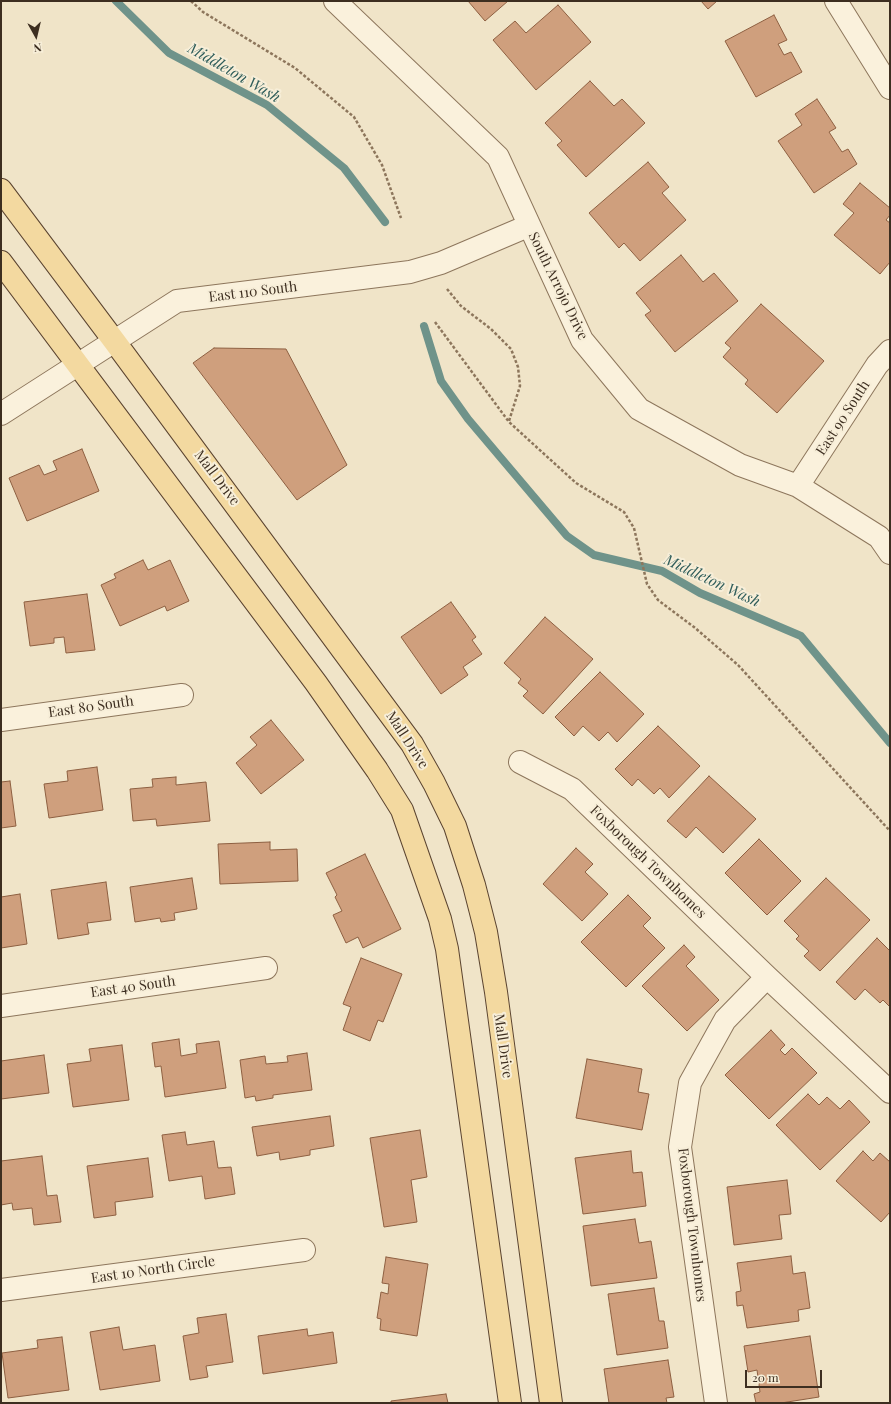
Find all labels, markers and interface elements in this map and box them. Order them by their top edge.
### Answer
north arrow [16,16,56,56]
water label: Middleton Wash [185,39,283,107]
text: N [33,40,43,56]
street label: South Arrojo Drive [525,229,591,343]
street label: East 110 South [208,278,298,306]
street label: East 90 South [813,377,873,459]
street label: Mall Drive [191,447,243,509]
water label: Middleton Wash [661,551,763,611]
street label: East 80 South [47,693,135,721]
street label: Mall Drive [382,708,432,772]
street label: Foxborough Townhomes [586,802,710,922]
street label: East 40 South [89,973,177,1001]
street label: Mall Drive [490,1013,516,1079]
street label: Foxborough Townhomes [674,1147,710,1303]
street label: East 10 North Circle [90,1253,216,1287]
scale bar [747,1362,824,1388]
text: 20 m [752,1369,779,1385]

